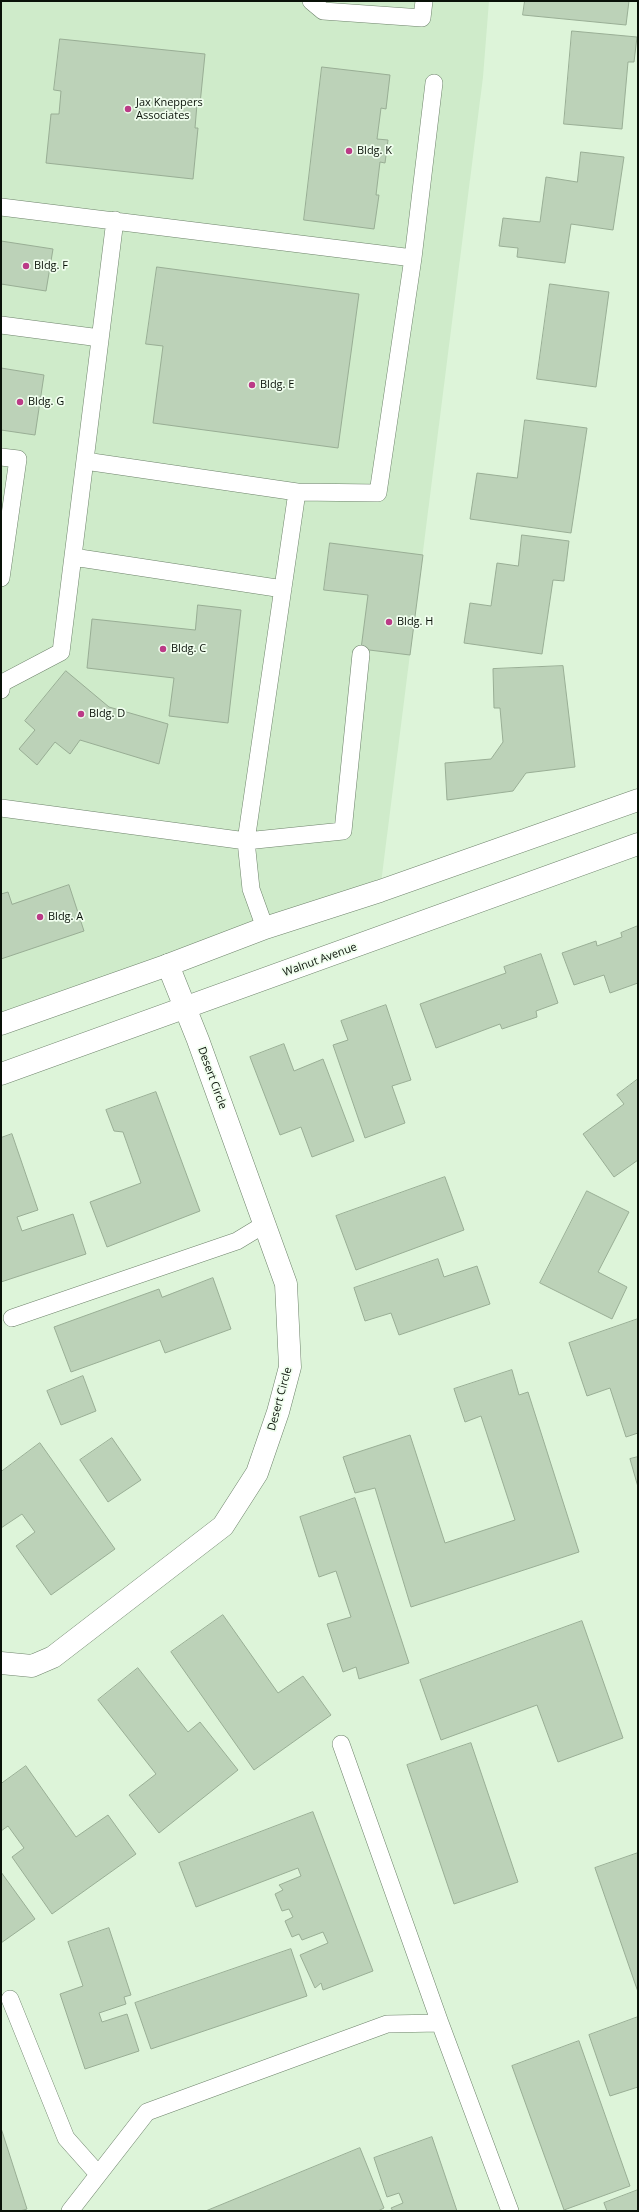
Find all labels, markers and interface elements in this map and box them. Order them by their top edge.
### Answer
place label: Jax Kneppers Associates [136,96,203,122]
marker: Jax Kneppers Associates [123,104,133,114]
place label: Bldg. K [357,144,392,158]
marker: Bldg. K [344,146,354,156]
place label: Bldg. F [34,259,68,273]
marker: Bldg. F [21,261,31,271]
place label: Bldg. E [260,378,294,392]
marker: Bldg. E [247,380,257,390]
place label: Bldg. G [28,395,64,409]
marker: Bldg. G [15,397,25,407]
place label: Bldg. H [397,615,433,629]
marker: Bldg. H [384,617,394,627]
place label: Bldg. C [171,642,206,656]
marker: Bldg. C [158,644,168,654]
place label: Bldg. D [89,707,125,721]
marker: Bldg. D [76,709,86,719]
place label: Bldg. A [48,910,83,924]
marker: Bldg. A [35,912,45,922]
street label: Walnut Avenue [281,941,359,979]
street label: Desert Circle [195,1045,229,1111]
street label: Desert Circle [265,1366,295,1432]

